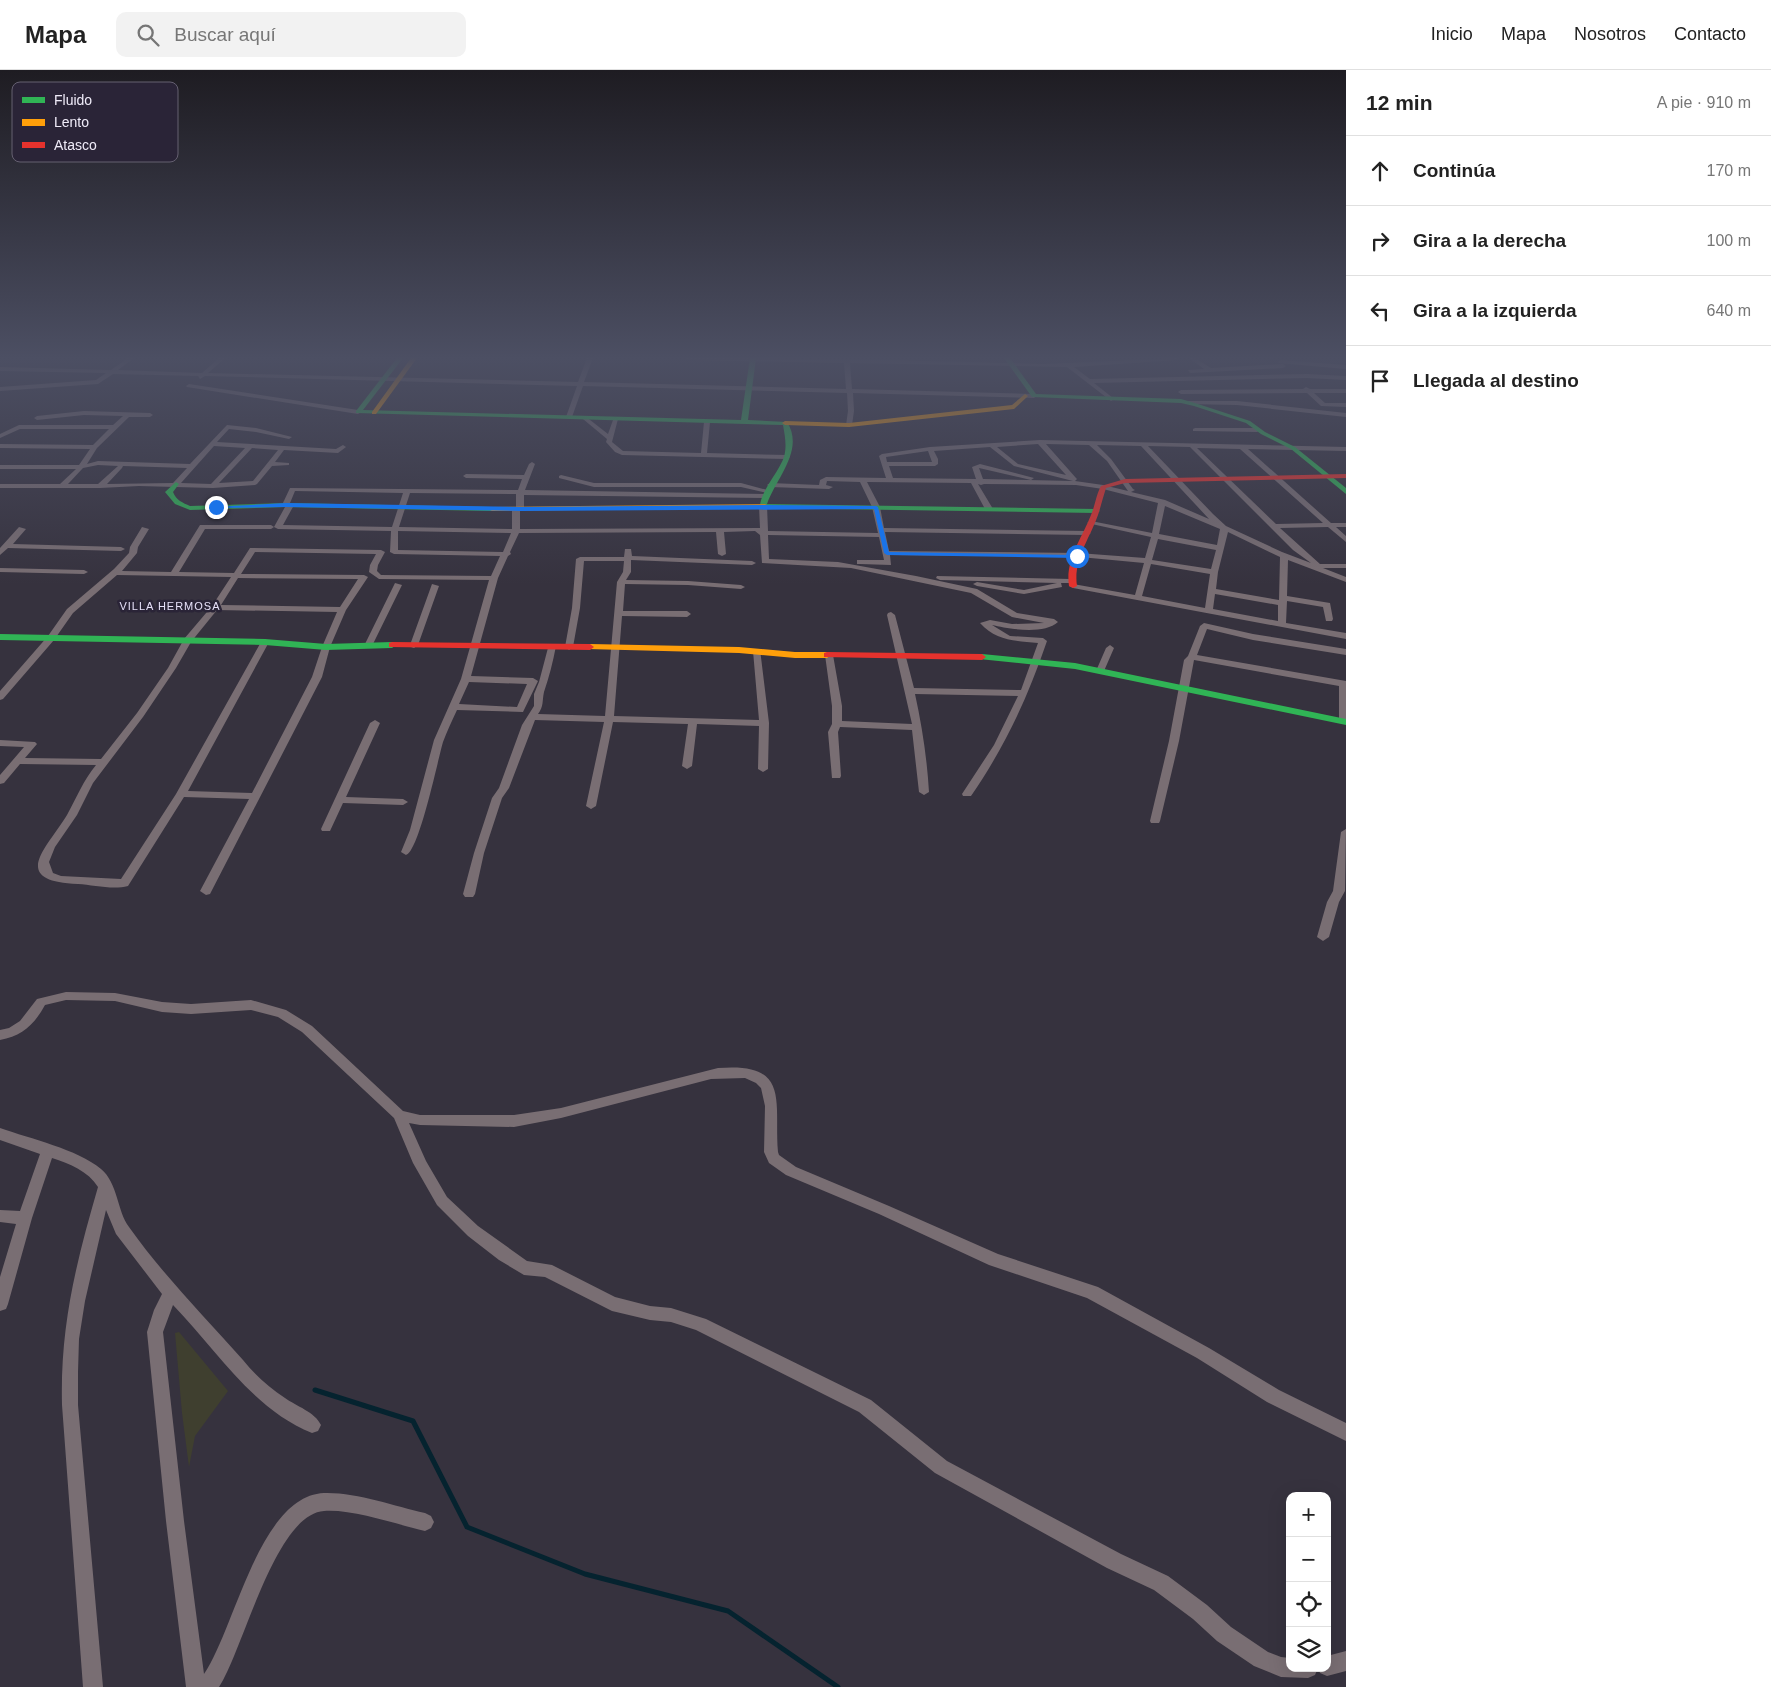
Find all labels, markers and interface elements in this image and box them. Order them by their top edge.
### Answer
search box [116,12,466,57]
text: Mapa [25,21,86,48]
icon: search [134,21,162,49]
text: Buscar aquí [174,24,276,45]
text: Inicio [1431,24,1473,44]
text: Mapa [1501,24,1546,44]
text: Nosotros [1574,24,1646,44]
text: Contacto [1674,24,1746,44]
legend [12,82,178,162]
text: 12 min [1366,91,1433,114]
text: Fluido [54,92,92,108]
text: A pie · 910 m [1657,94,1751,111]
text: Lento [54,114,89,130]
text: Atasco [54,137,97,153]
icon: ahead [1366,157,1394,185]
text: Continúa [1413,160,1495,181]
text: 170 m [1707,162,1751,179]
icon: right [1366,227,1394,255]
text: Gira a la derecha [1413,230,1566,251]
text: 100 m [1707,232,1751,249]
icon: left [1366,297,1394,325]
text: Gira a la izquierda [1413,300,1577,321]
text: 640 m [1707,302,1751,319]
icon: arrive [1366,367,1394,395]
text: Llegada al destino [1413,370,1579,391]
route end [205,496,228,519]
route start [1066,545,1089,568]
district label: VILLA HERMOSA [119,600,221,612]
map controls [1286,1492,1331,1672]
button: + [1286,1492,1331,1537]
button: − [1286,1537,1331,1582]
button: locate [1286,1582,1331,1627]
button: layers [1286,1627,1331,1672]

